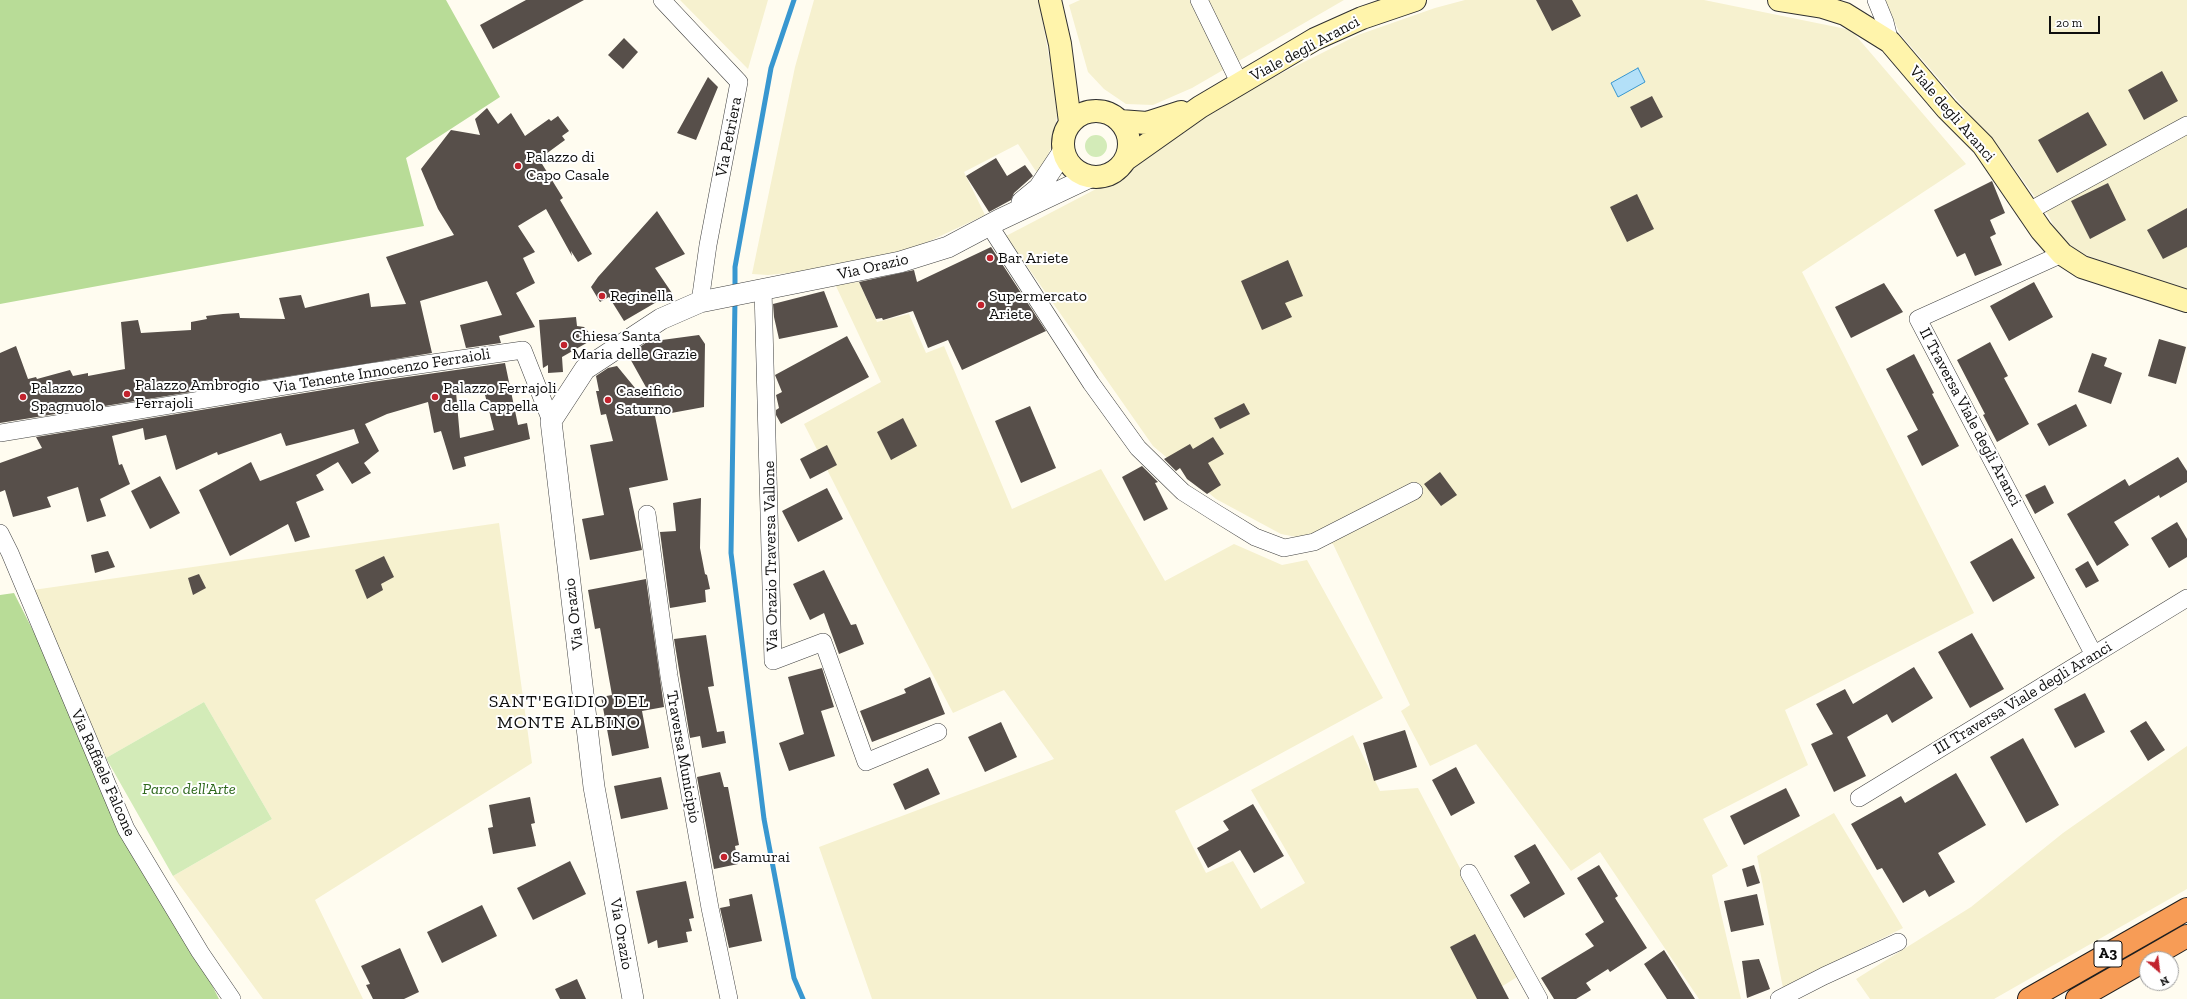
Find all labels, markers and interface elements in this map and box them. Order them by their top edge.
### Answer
scale bar [2051,8,2102,34]
street label: Viale degli Aranci [1247,12,1363,86]
text: 20 m [2056,16,2082,30]
street label: Viale degli Aranci [1905,62,1999,166]
street label: Via Petriera [712,95,746,179]
place label: Palazzo di Capo Casale [526,147,609,185]
marker: Palazzo di Capo Casale [513,161,523,171]
place label: Bar Ariete [998,248,1068,268]
street label: Via Orazio [836,250,910,284]
marker: Bar Ariete [985,253,995,263]
place label: Reginella [610,286,673,306]
place label: Supermercato Ariete [989,286,1087,324]
marker: Reginella [597,291,607,301]
marker: Supermercato Ariete [976,300,986,310]
street label: II Traversa Viale degli Aranci [1915,325,2025,509]
place label: Chiesa Santa Maria delle Grazie [572,326,697,364]
marker: Chiesa Santa Maria delle Grazie [559,340,569,350]
street label: Via Tenente Innocenzo Ferraioli [272,344,492,398]
place label: Palazzo Ambrogio Ferrajoli [135,375,260,413]
place label: Palazzo Spagnuolo [31,378,104,416]
place label: Palazzo Ferrajoli della Cappella [443,378,557,416]
place label: Caseificio Saturno [616,381,682,419]
marker: Palazzo Ambrogio Ferrajoli [122,389,132,399]
marker: Palazzo Spagnuolo [18,392,28,402]
marker: Palazzo Ferrajoli della Cappella [430,392,440,402]
marker: Caseificio Saturno [603,395,613,405]
street label: Via Orazio Traversa Vallone [760,461,782,651]
street label: Via Orazio [560,577,588,651]
street label: III Traversa Viale degli Aranci [1930,637,2116,759]
street label: Traversa Municipio [662,689,704,825]
district label: SANT'EGIDIO DEL MONTE ALBINO [489,691,649,734]
street label: Via Raffaele Falcone [66,707,140,839]
park label: Parco dell'Arte [142,779,236,799]
place label: Samurai [732,847,790,867]
marker: Samurai [719,852,729,862]
street label: Via Orazio [605,897,637,971]
road number: A3 [2094,941,2122,967]
north arrow [2139,951,2179,991]
text: N [2158,973,2171,989]

